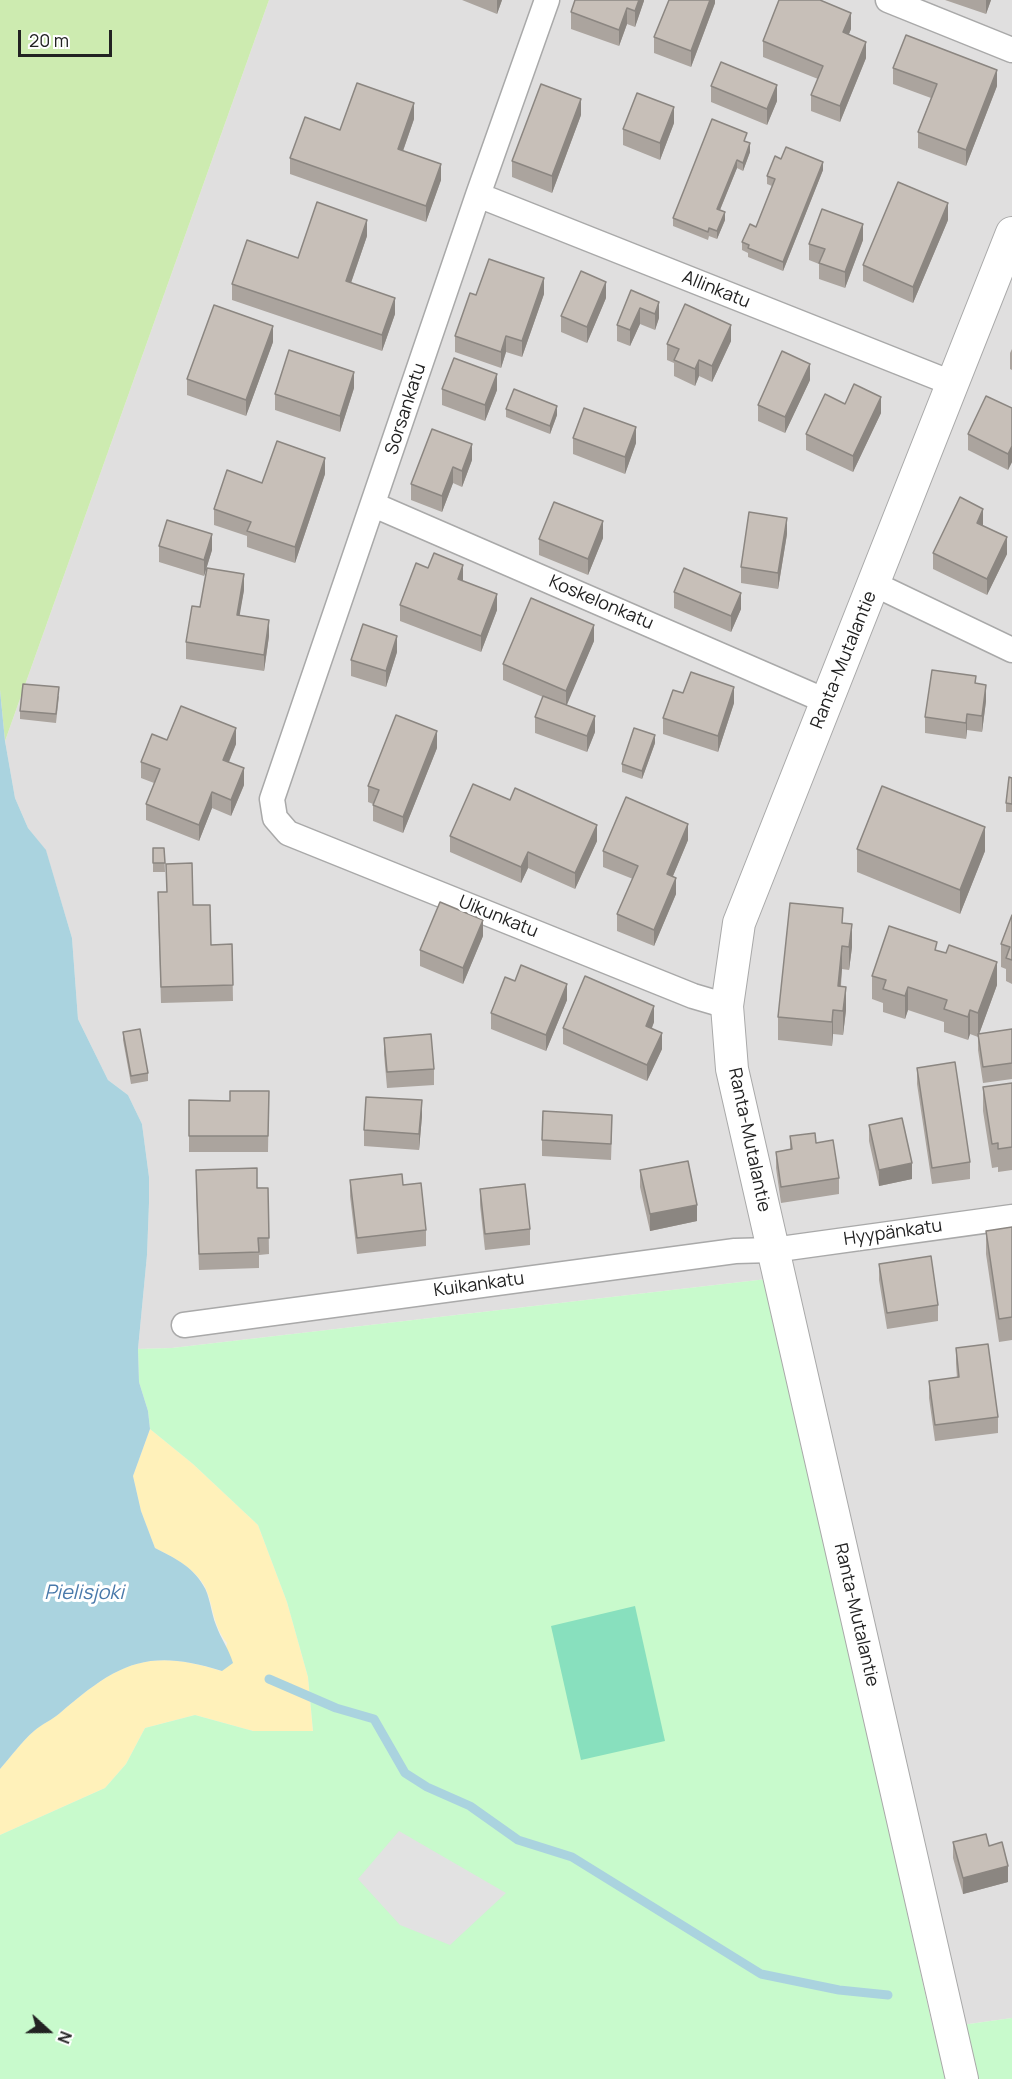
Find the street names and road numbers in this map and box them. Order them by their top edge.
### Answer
street label: Allinkatu [679,267,753,313]
street label: Sorsankatu [381,361,431,457]
street label: Koskelonkatu [545,571,657,635]
street label: Ranta-Mutalantie [807,588,881,732]
street label: Uikunkatu [455,891,541,943]
street label: Ranta-Mutalantie [723,1066,775,1214]
street label: Hyypänkatu [842,1215,944,1251]
street label: Kuikankatu [432,1268,526,1302]
street label: Ranta-Mutalantie [829,1541,883,1689]

